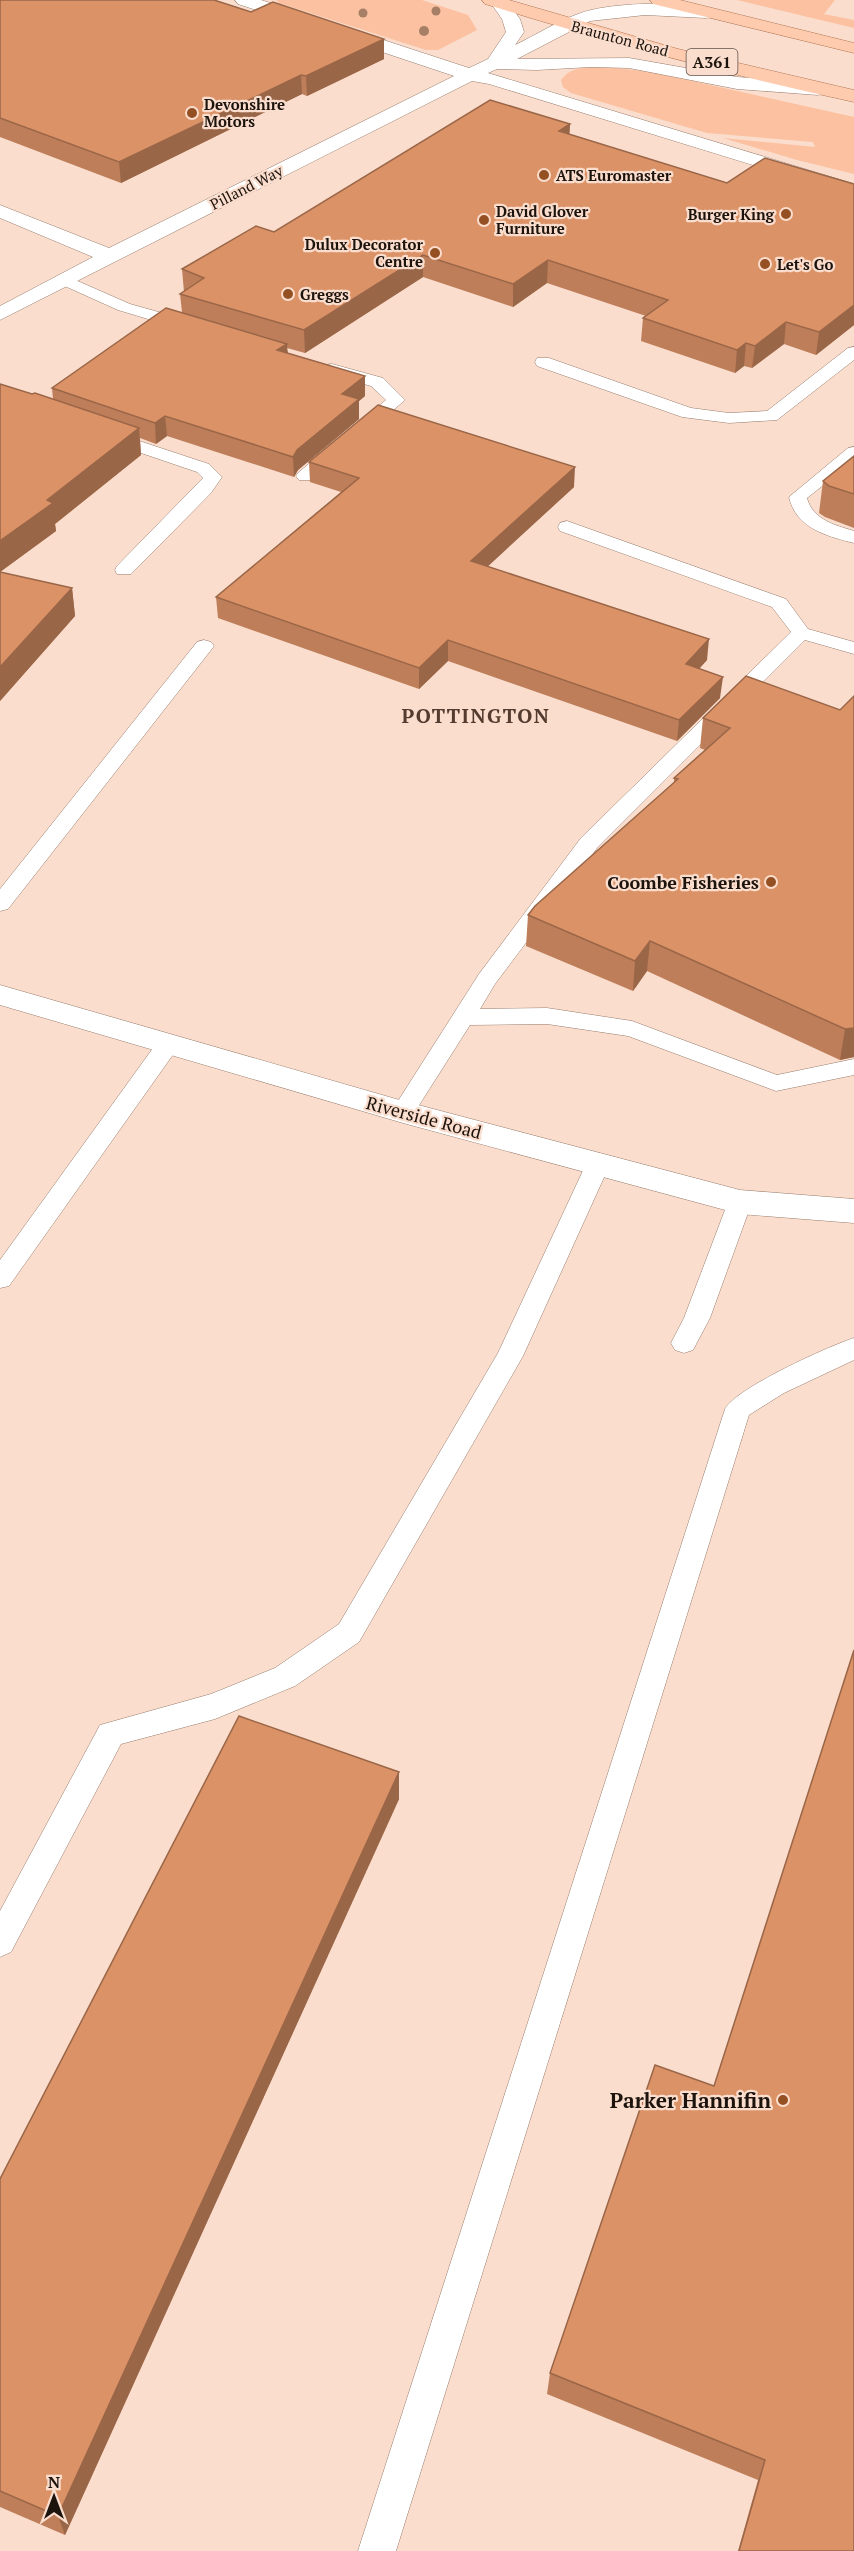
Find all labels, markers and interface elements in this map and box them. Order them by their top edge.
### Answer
street label: Braunton Road [569,15,671,61]
road number: A361 [686,49,738,75]
place label: Devonshire Motors [204,94,285,131]
marker: Devonshire Motors [185,106,199,120]
street label: Pilland Way [206,160,286,214]
place label: ATS Euromaster [556,165,672,185]
marker: ATS Euromaster [537,168,551,182]
place label: David Glover Furniture [496,201,589,238]
place label: Burger King [688,204,775,224]
marker: Burger King [779,207,793,221]
marker: David Glover Furniture [477,213,491,227]
place label: Dulux Decorator Centre [305,234,424,271]
marker: Dulux Decorator Centre [428,246,442,260]
place label: Let's Go [777,254,833,274]
marker: Let's Go [758,257,772,271]
place label: Greggs [300,284,349,304]
marker: Greggs [281,287,295,301]
district label: POTTINGTON [402,702,550,729]
place label: Coombe Fisheries [607,870,759,894]
marker: Coombe Fisheries [764,875,778,889]
street label: Riverside Road [364,1090,484,1144]
place label: Parker Hannifin [610,2086,771,2114]
marker: Parker Hannifin [776,2093,790,2107]
north arrow [24,2467,84,2527]
text: N [48,2471,60,2493]

